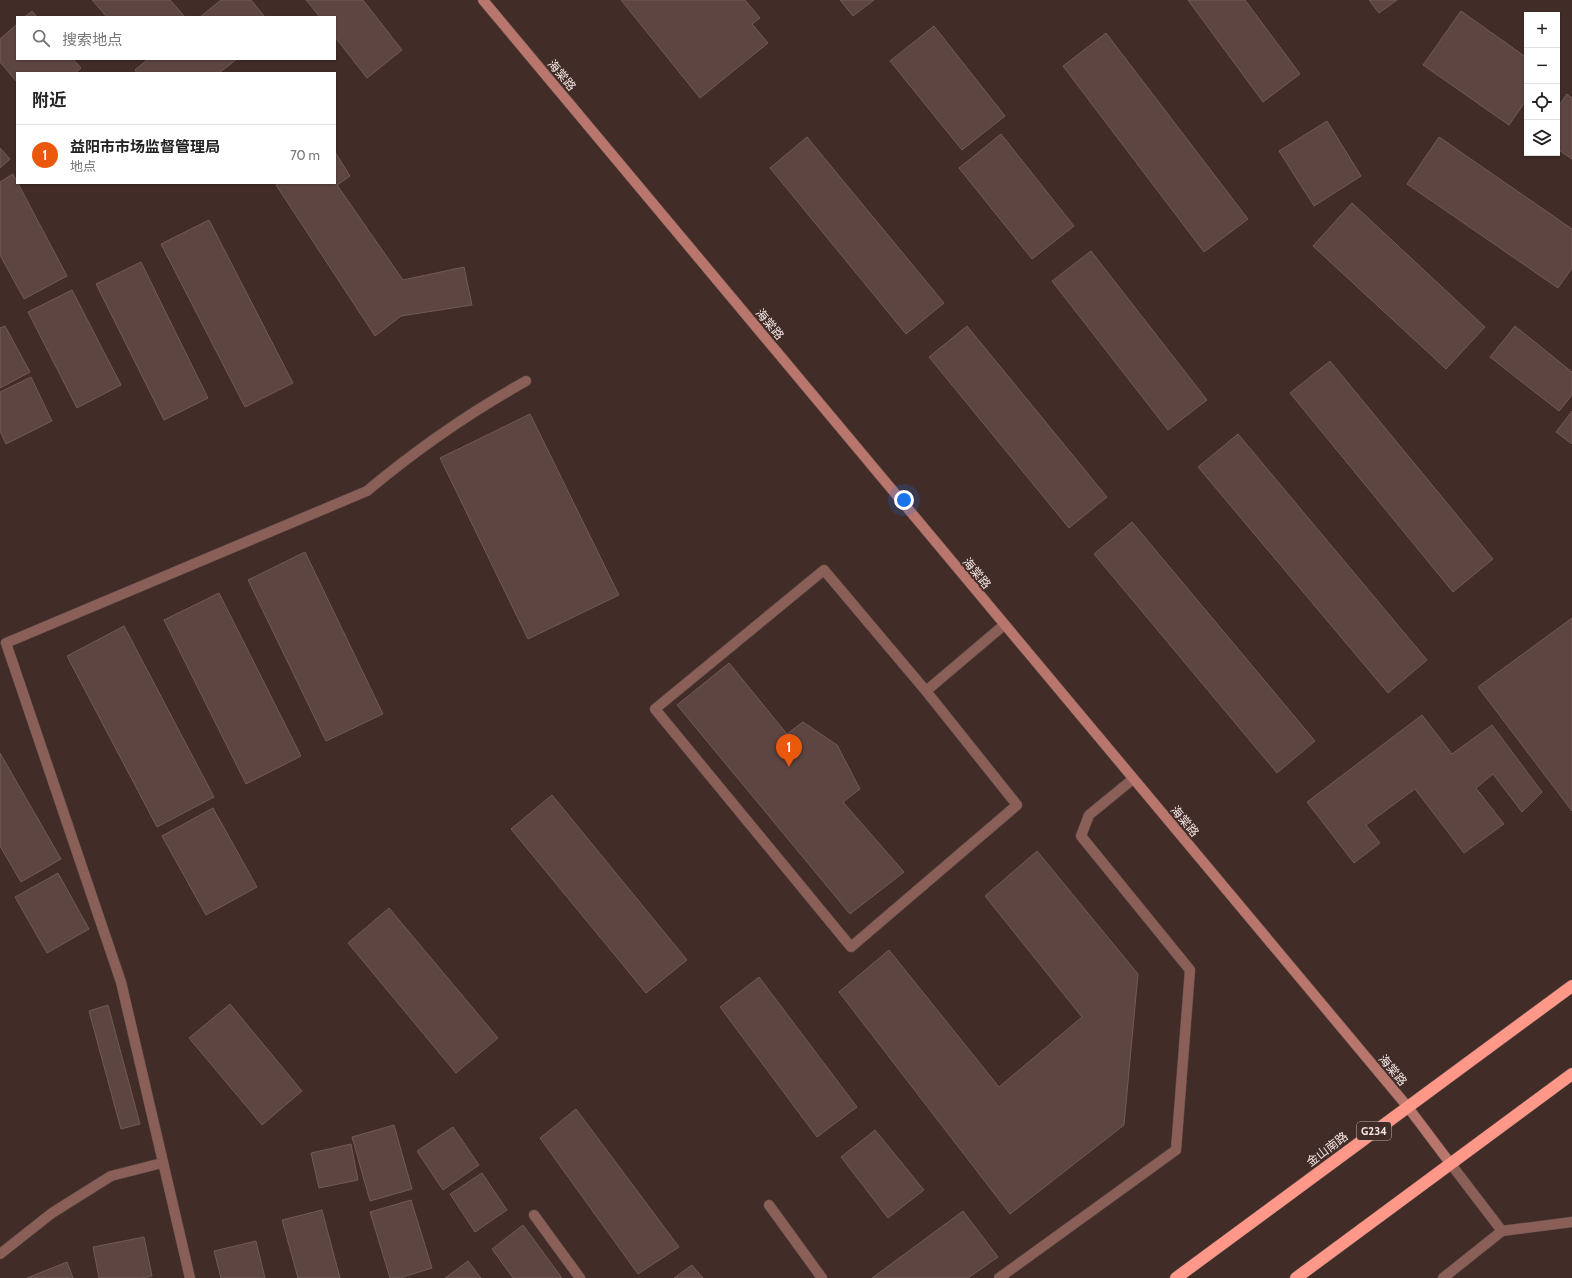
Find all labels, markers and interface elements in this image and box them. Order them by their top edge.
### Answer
map controls [1524,12,1560,156]
button: + [1524,12,1560,48]
search box [16,16,336,60]
icon: search [30,27,52,49]
text: 搜索地点 [62,31,122,49]
button: − [1524,48,1560,84]
street label: 海棠路 [545,56,579,94]
button: locate [1524,84,1560,120]
text: 附近 [32,90,66,110]
button: layers [1524,120,1560,156]
text: 益阳市市场监督管理局 [70,138,220,156]
text: 1 [43,147,47,163]
text: 70 m [290,147,320,163]
text: 地点 [70,158,96,174]
street label: 海棠路 [753,305,787,343]
your location [894,490,914,510]
street label: 海棠路 [960,554,994,592]
pin: 1 [776,734,802,767]
street label: 海棠路 [1168,802,1202,840]
street label: 海棠路 [1376,1051,1410,1089]
road number: G234 [1357,1122,1391,1140]
street label: 金山南路 [1303,1129,1351,1169]

